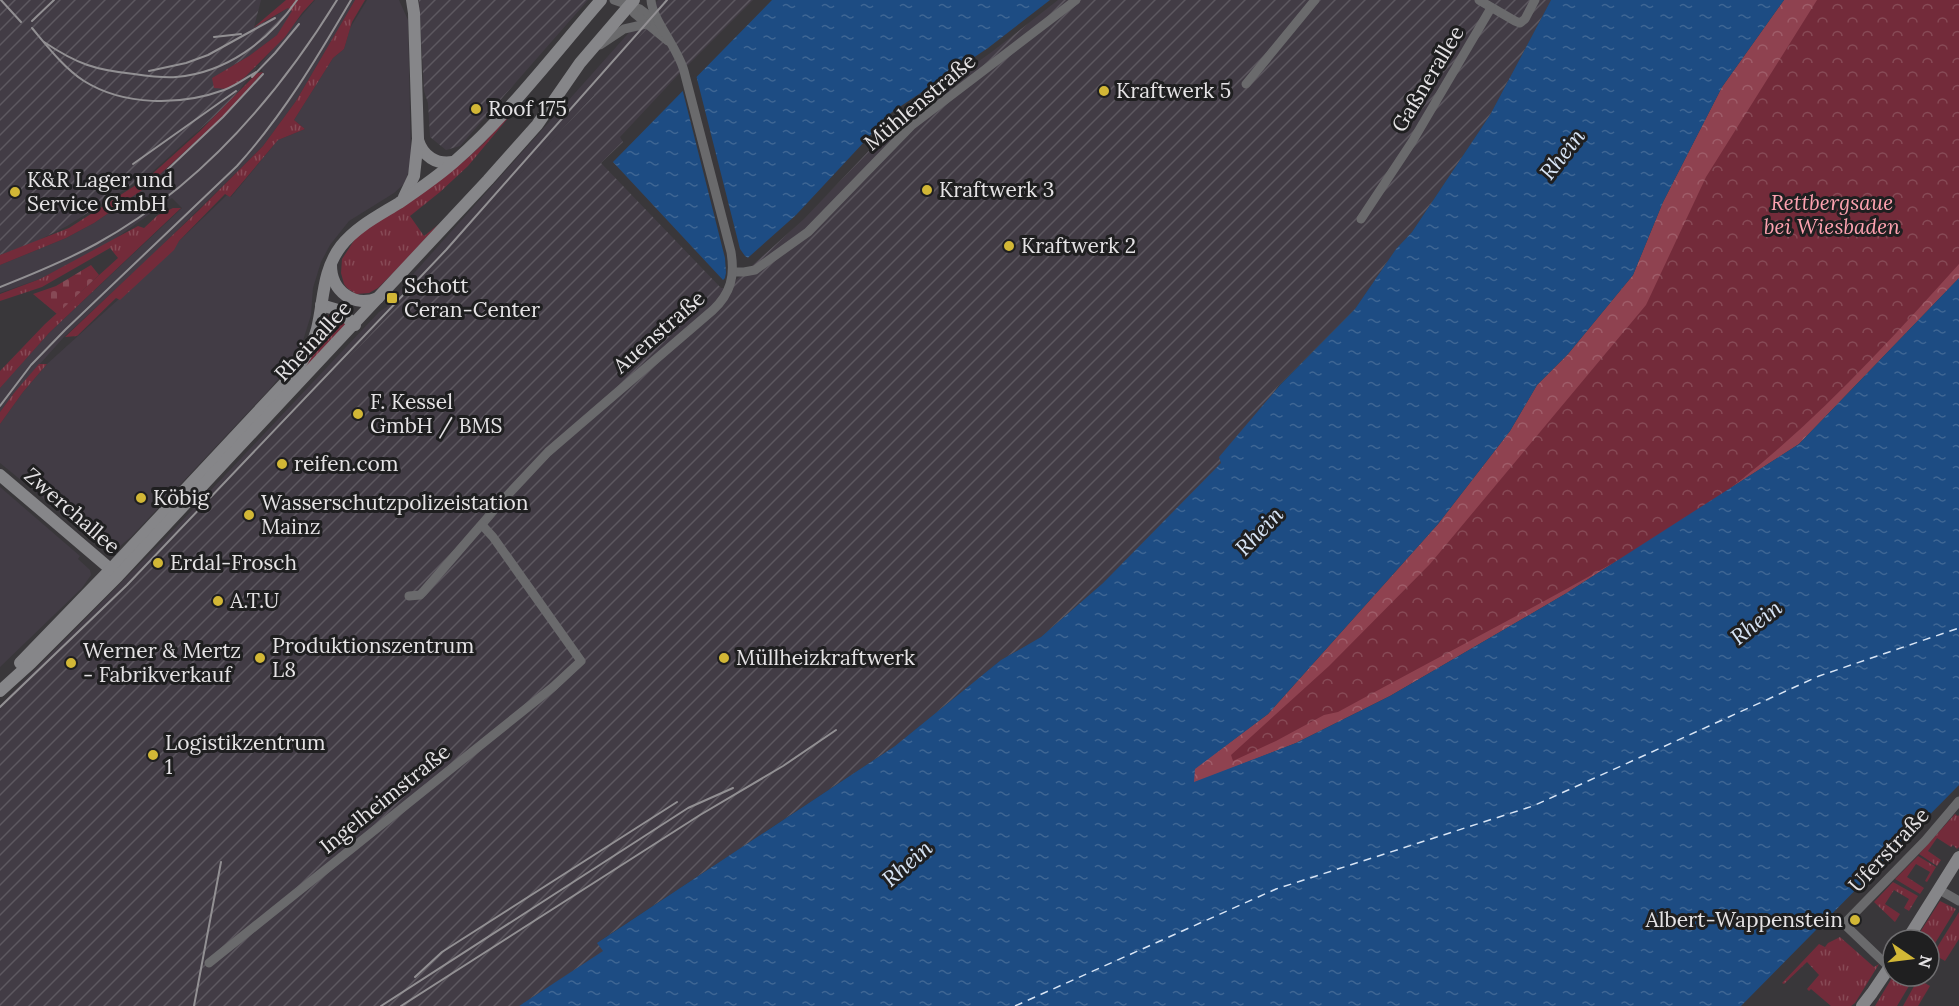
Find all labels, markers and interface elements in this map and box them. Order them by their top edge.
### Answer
street label: Gaßnerallee [1385,21,1470,137]
street label: Mühlenstraße [858,47,981,156]
place label: Kraftwerk 5 [1116,77,1231,104]
marker: Kraftwerk 5 [1097,84,1111,98]
place label: Roof 175 [488,95,567,122]
marker: Roof 175 [469,102,483,116]
water label: Rhein [1533,122,1591,185]
place label: K&R Lager und Service GmbH [27,166,173,217]
place label: Kraftwerk 3 [939,176,1054,203]
marker: Kraftwerk 3 [920,183,934,197]
marker: K&R Lager und Service GmbH [8,185,22,199]
park label: Rettbergsaue bei Wiesbaden [1764,189,1900,240]
place label: Kraftwerk 2 [1021,232,1136,259]
marker: Kraftwerk 2 [1002,239,1016,253]
place label: Schott Ceran-Center [404,272,540,323]
street label: Auenstraße [606,284,710,380]
marker: Schott Ceran-Center [385,291,399,305]
street label: Rheinallee [268,295,357,387]
place label: F. Kessel GmbH / BMS [370,388,502,439]
marker: F. Kessel GmbH / BMS [351,407,365,421]
place label: reifen.com [294,450,399,477]
marker: reifen.com [275,457,289,471]
street label: Zwerchallee [19,462,126,560]
place label: Köbig [153,484,209,511]
place label: Wasserschutzpolizeistation Mainz [261,489,529,540]
marker: Köbig [134,491,148,505]
water label: Rhein [1229,500,1289,561]
marker: Wasserschutzpolizeistation Mainz [242,508,256,522]
place label: Erdal-Frosch [170,549,297,576]
marker: Erdal-Frosch [151,556,165,570]
place label: A.T.U [229,587,280,614]
water label: Rhein [1725,593,1788,651]
marker: A.T.U [211,594,225,608]
place label: Produktionszentrum L8 [272,632,474,683]
place label: Werner & Mertz - Fabrikverkauf [83,637,241,688]
place label: Müllheizkraftwerk [736,644,916,671]
marker: Produktionszentrum L8 [253,651,267,665]
marker: Müllheizkraftwerk [717,651,731,665]
marker: Werner & Mertz - Fabrikverkauf [64,656,78,670]
place label: Logistikzentrum 1 [165,729,326,780]
street label: Ingelheimstraße [314,738,455,860]
marker: Logistikzentrum 1 [146,748,160,762]
street label: Uferstraße [1842,802,1935,898]
water label: Rhein [876,833,938,892]
place label: Albert-Wappenstein [1645,906,1843,933]
marker: Albert-Wappenstein [1848,913,1862,927]
north arrow [1881,928,1941,988]
text: N [1914,953,1937,970]

